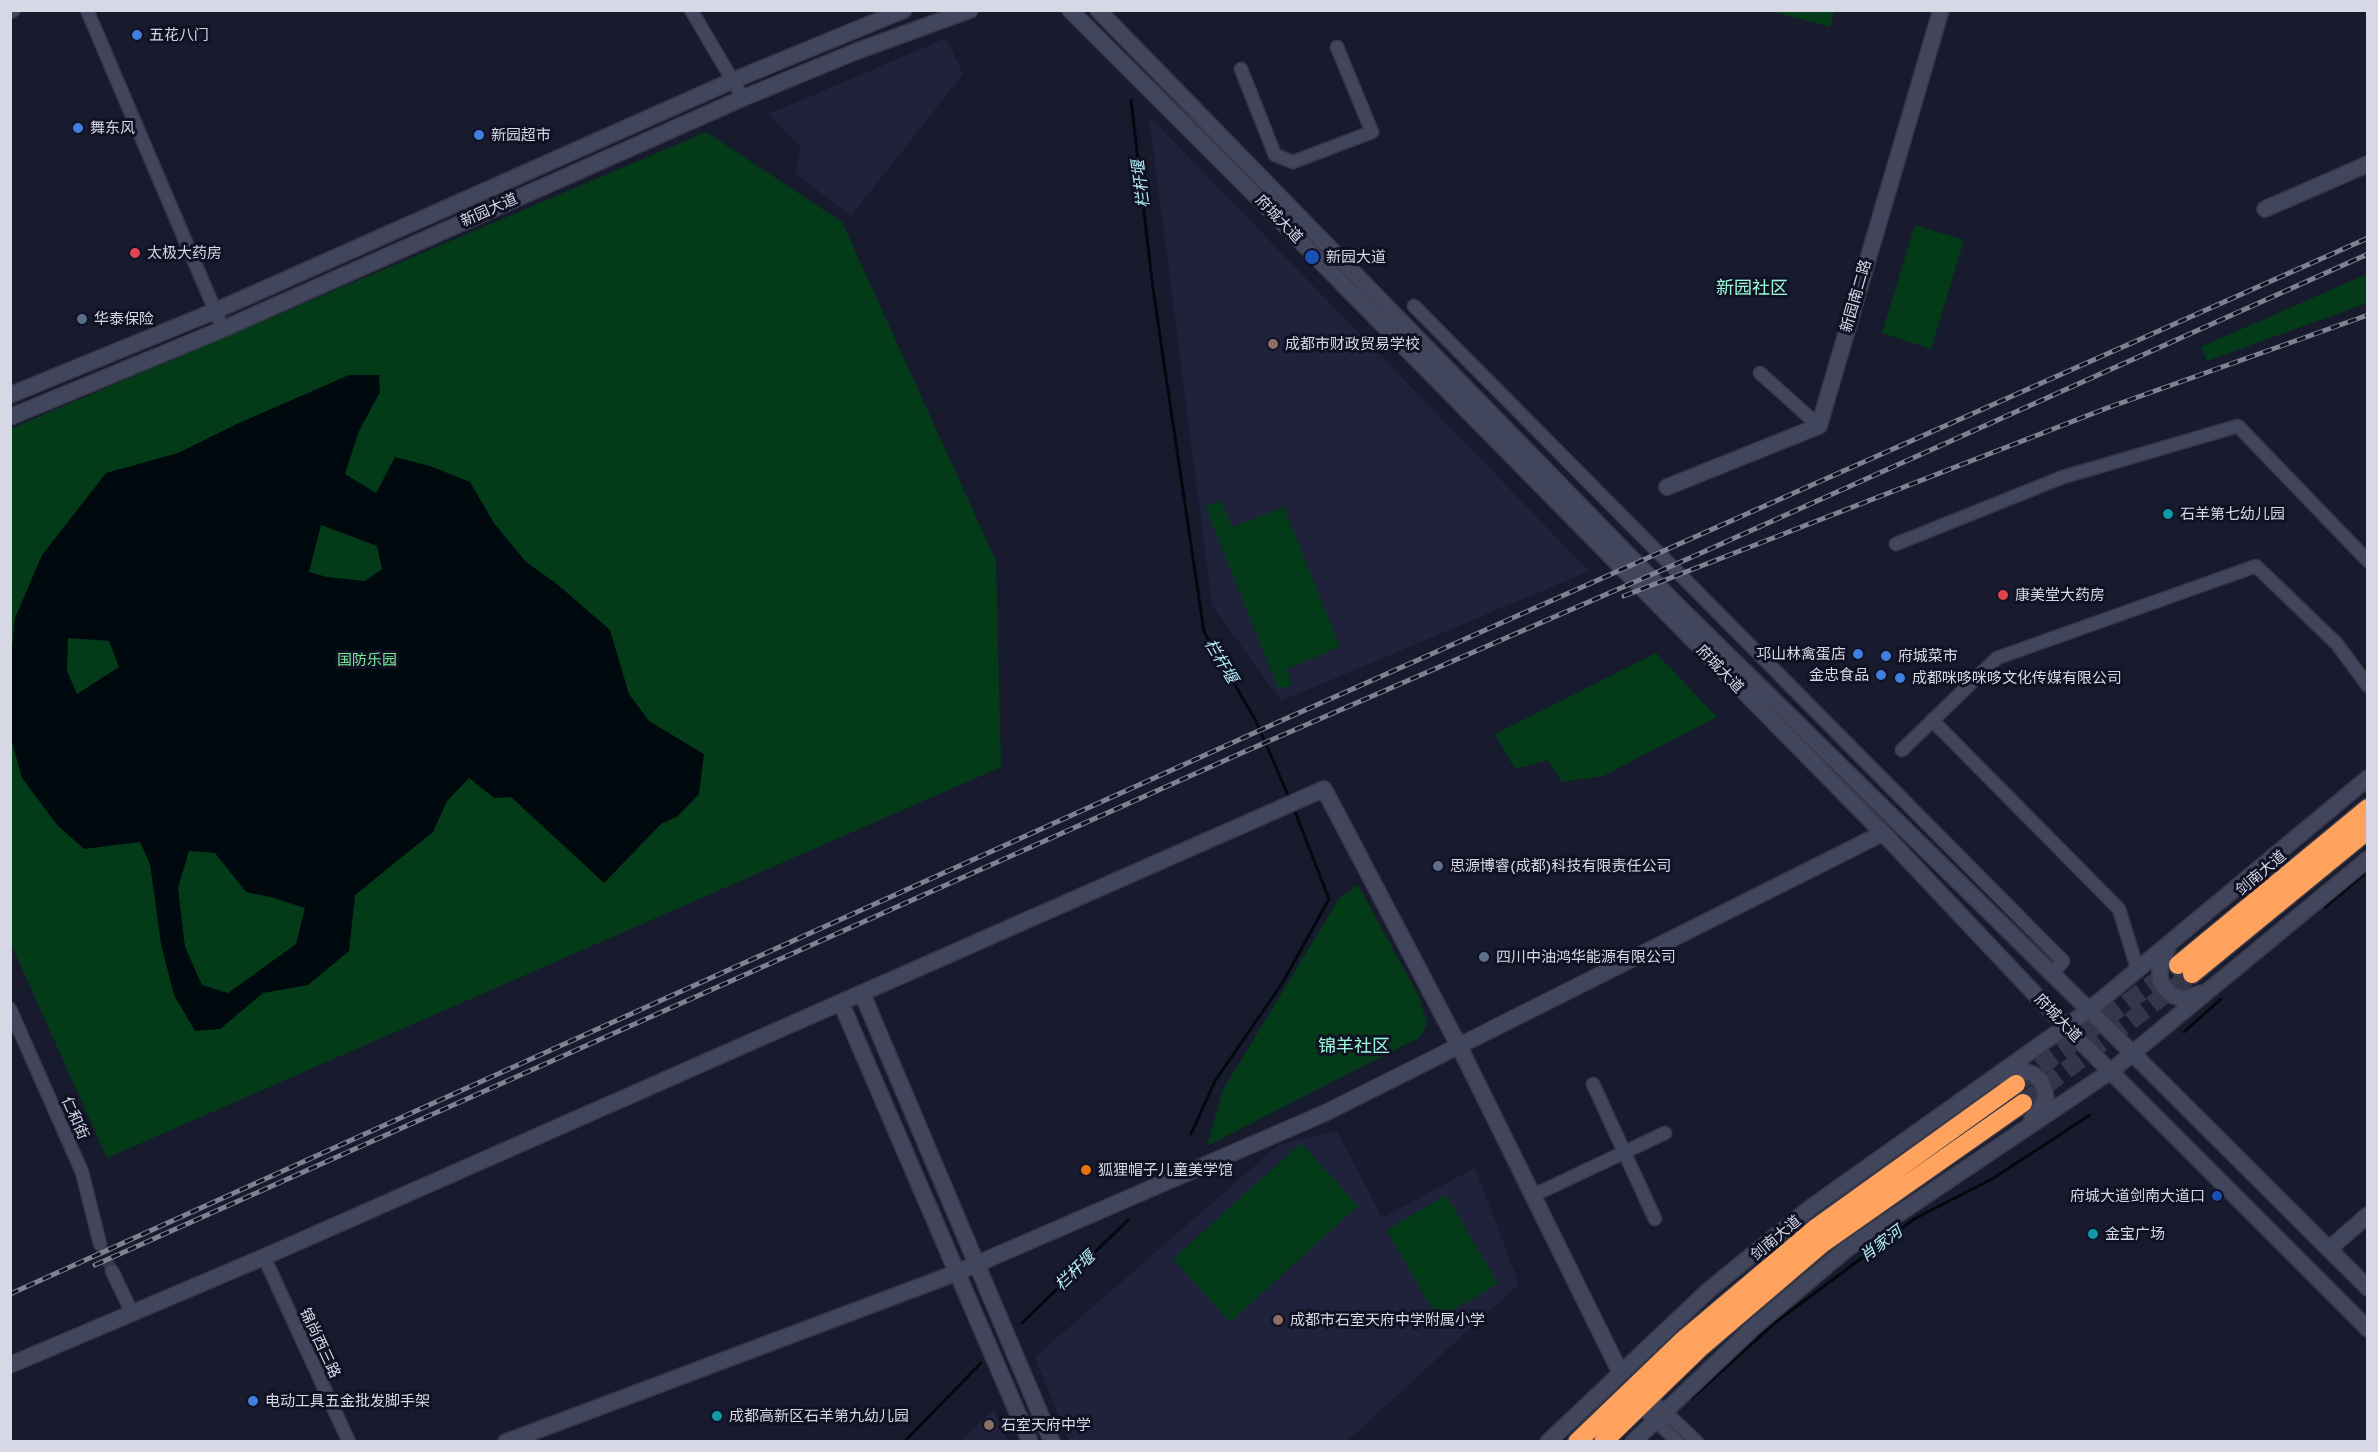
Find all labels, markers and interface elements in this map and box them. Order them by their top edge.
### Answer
place label: 五花八门 [149,26,209,44]
marker: 五花八门 [130,28,144,42]
place label: 舞东风 [90,119,135,137]
marker: 舞东风 [71,121,85,135]
place label: 新园超市 [491,126,551,144]
marker: 新园超市 [472,128,486,142]
water label: 栏杆堰 [1129,159,1153,209]
street label: 新园大道 [458,190,520,230]
street label: 府城大道 [1252,191,1306,247]
place label: 太极大药房 [147,244,222,262]
marker: 太极大药房 [128,246,142,260]
marker: 新园大道 [1303,248,1321,266]
place label: 新园大道 [1326,248,1386,266]
street label: 新园南二路 [1837,257,1875,335]
district label: 新园社区 [1716,277,1788,299]
place label: 华泰保险 [94,310,154,328]
marker: 华泰保险 [75,312,89,326]
place label: 成都市财政贸易学校 [1285,335,1420,353]
marker: 成都市财政贸易学校 [1266,337,1280,351]
place label: 石羊第七幼儿园 [2180,505,2285,523]
marker: 石羊第七幼儿园 [2161,507,2175,521]
place label: 康美堂大药房 [2015,586,2105,604]
marker: 康美堂大药房 [1996,588,2010,602]
water label: 栏杆堰 [1200,635,1242,687]
street label: 府城大道 [1693,641,1747,697]
place label: 邛山林禽蛋店 [1756,645,1846,663]
marker: 邛山林禽蛋店 [1851,647,1865,661]
place label: 府城菜市 [1898,647,1958,665]
marker: 府城菜市 [1879,649,1893,663]
park label: 国防乐园 [337,651,397,669]
place label: 金忠食品 [1809,666,1869,684]
marker: 金忠食品 [1874,668,1888,682]
place label: 成都咪哆咪哆文化传媒有限公司 [1912,669,2122,687]
marker: 成都咪哆咪哆文化传媒有限公司 [1893,671,1907,685]
street label: 剑南大道 [2232,847,2290,899]
place label: 思源博睿(成都)科技有限责任公司 [1450,857,1671,875]
marker: 思源博睿(成都)科技有限责任公司 [1431,859,1445,873]
place label: 四川中油鸿华能源有限公司 [1496,948,1676,966]
marker: 四川中油鸿华能源有限公司 [1477,950,1491,964]
street label: 府城大道 [2031,990,2085,1046]
district label: 锦羊社区 [1318,1035,1390,1057]
street label: 仁和街 [58,1094,92,1142]
place label: 狐狸帽子儿童美学馆 [1098,1161,1233,1179]
marker: 狐狸帽子儿童美学馆 [1079,1163,1093,1177]
place label: 府城大道剑南大道口 [2070,1187,2205,1205]
marker: 府城大道剑南大道口 [2210,1189,2224,1203]
street label: 剑南大道 [1747,1212,1805,1264]
water label: 肖家河 [1856,1222,1906,1266]
place label: 金宝广场 [2105,1225,2165,1243]
marker: 金宝广场 [2086,1227,2100,1241]
water label: 栏杆堰 [1051,1247,1099,1295]
street label: 锦尚西三路 [296,1305,344,1381]
place label: 成都市石室天府中学附属小学 [1290,1311,1485,1329]
marker: 成都市石室天府中学附属小学 [1271,1313,1285,1327]
place label: 电动工具五金批发脚手架 [265,1392,430,1410]
marker: 电动工具五金批发脚手架 [246,1394,260,1408]
place label: 成都高新区石羊第九幼儿园 [729,1407,909,1425]
marker: 成都高新区石羊第九幼儿园 [710,1409,724,1423]
place label: 石室天府中学 [1001,1416,1091,1434]
marker: 石室天府中学 [982,1418,996,1432]

